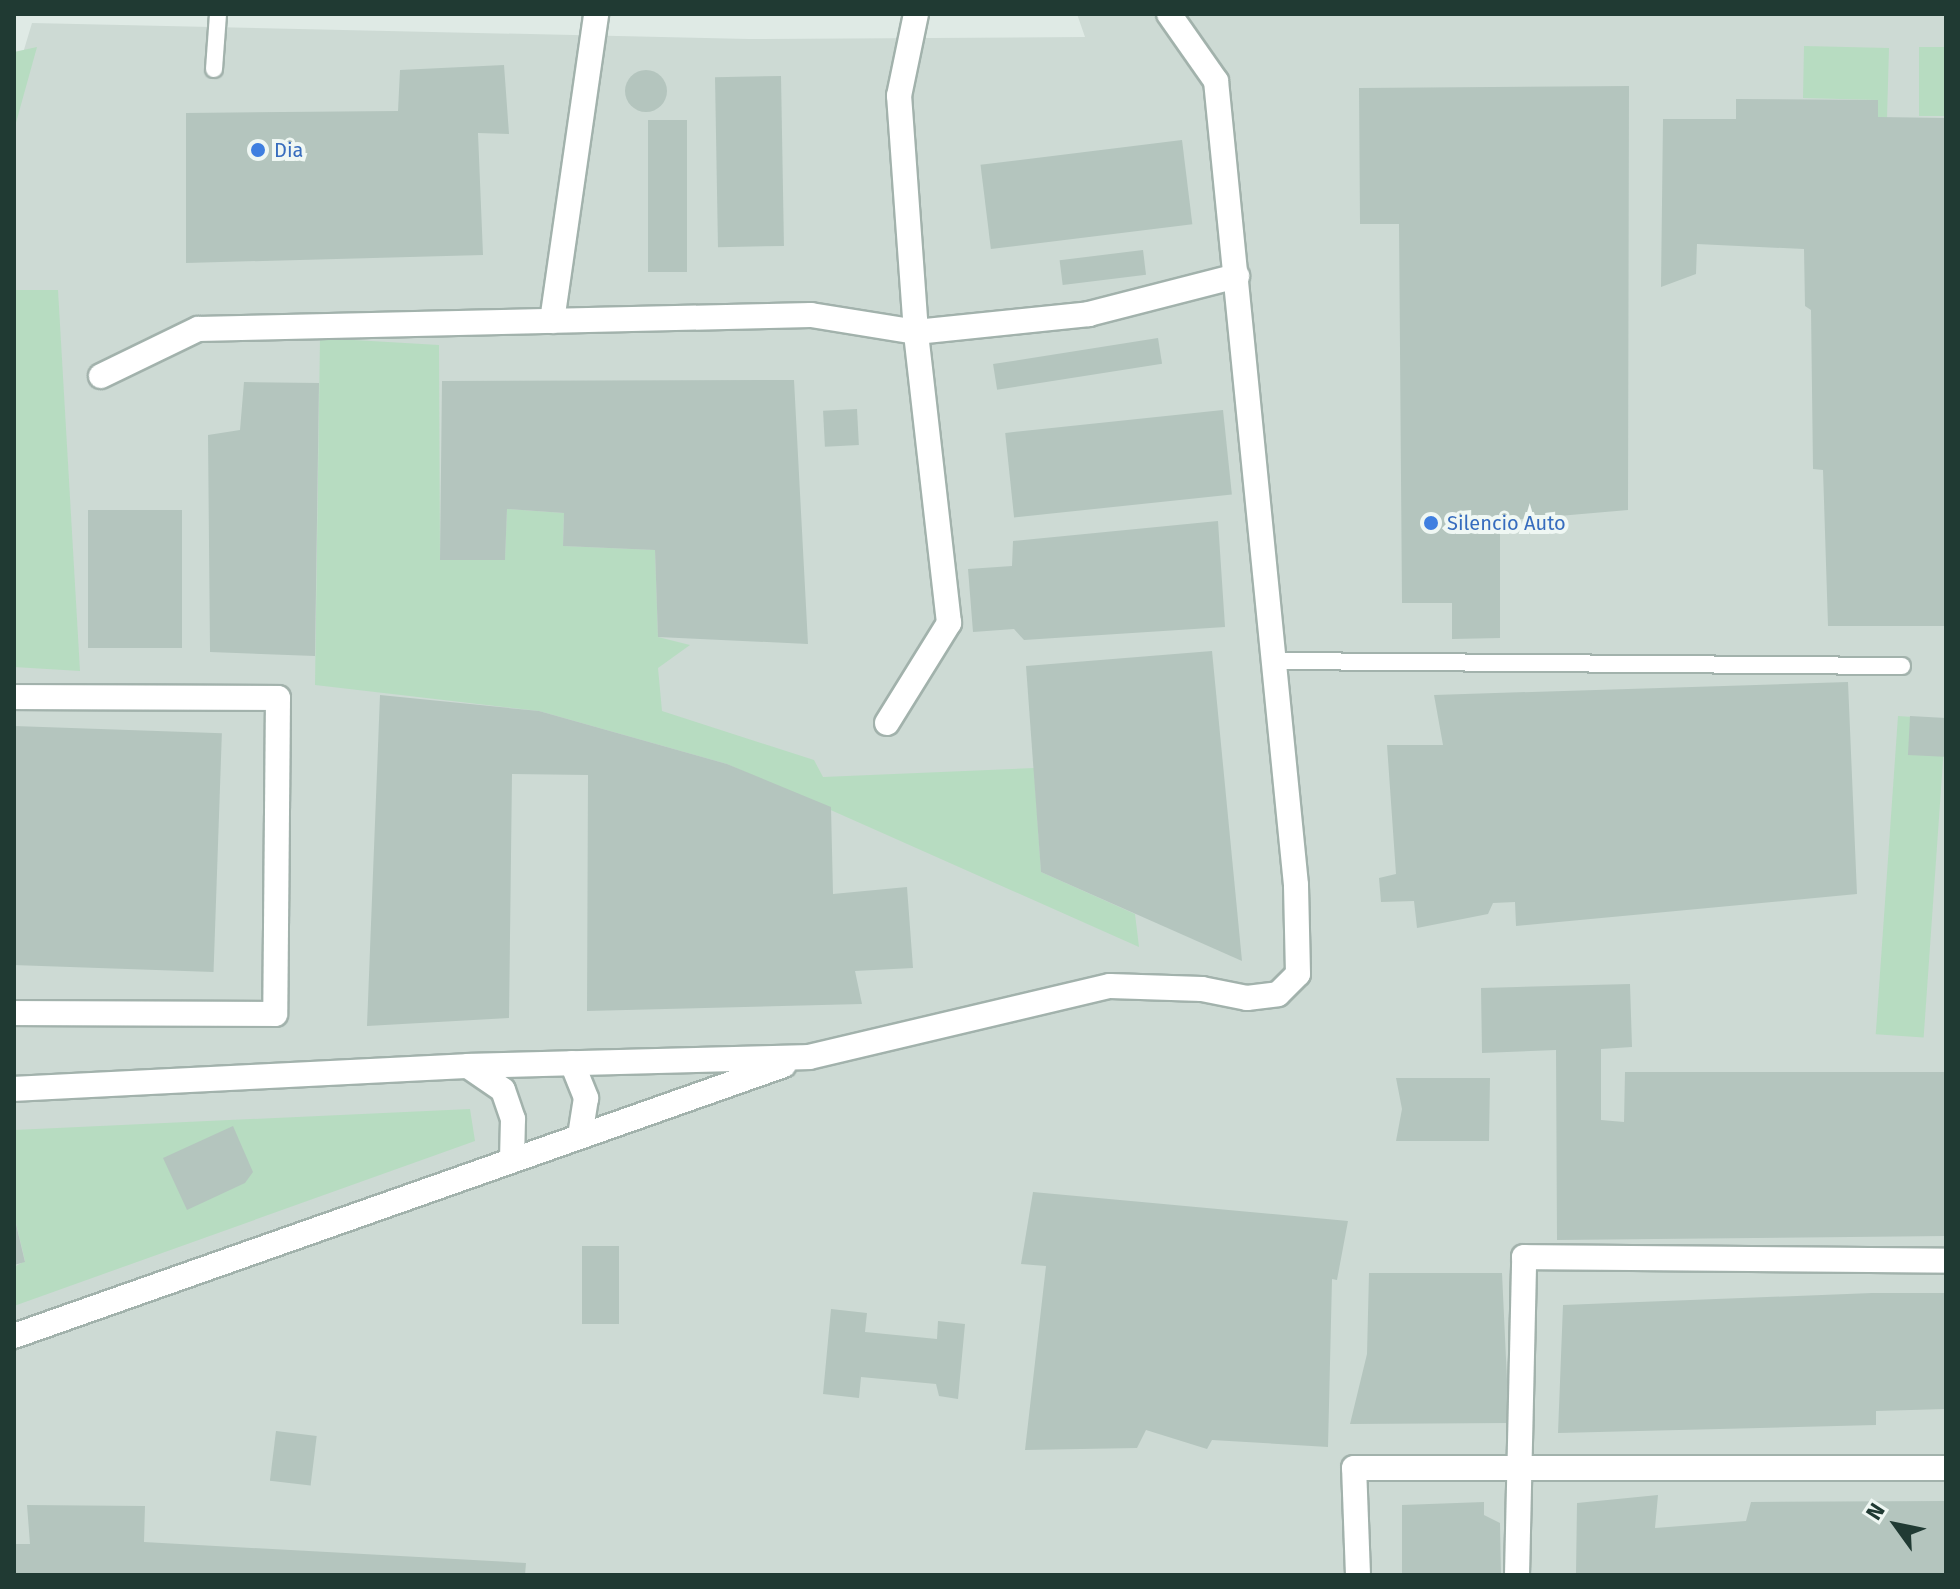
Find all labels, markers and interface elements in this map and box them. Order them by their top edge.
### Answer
place label: Dia [274,138,303,162]
marker: Dia [249,141,267,159]
place label: Silencio Auto [1447,511,1566,535]
marker: Silencio Auto [1422,514,1440,532]
north arrow [1856,1485,1936,1565]
text: N [1860,1498,1891,1525]

